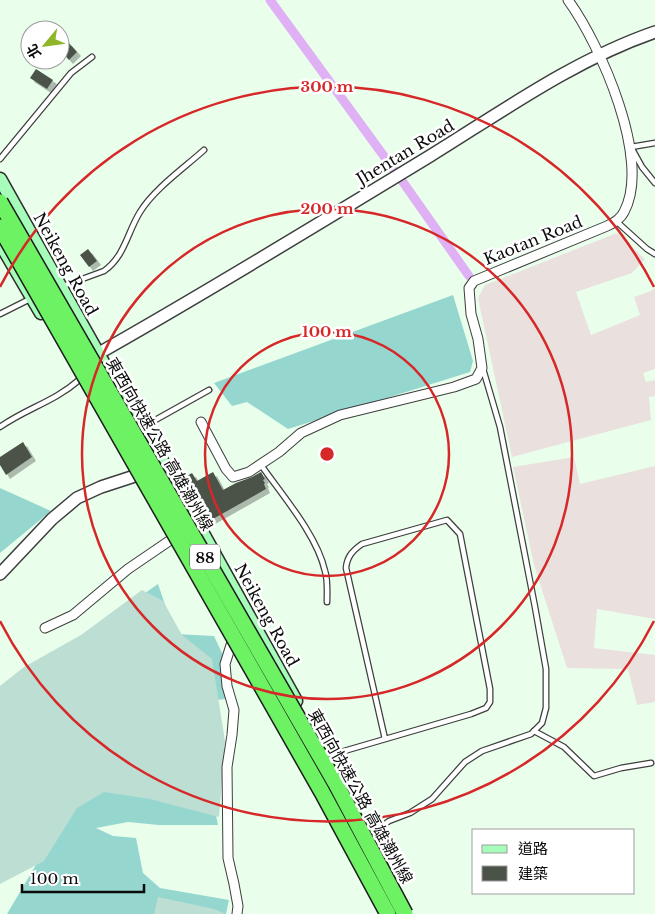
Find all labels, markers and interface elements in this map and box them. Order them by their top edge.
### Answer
north arrow [20,20,70,70]
text: 北 [22,41,45,62]
text: 300 m [301,77,354,96]
street label: Jhentan Road [351,115,458,190]
text: 200 m [301,199,354,218]
street label: Neikeng Road [29,209,103,319]
street label: Kaotan Road [481,211,586,269]
text: 100 m [302,322,352,341]
street label: 東西向快速公路 高雄潮州線 [102,354,218,534]
centre of rings [318,445,336,463]
road number: 88 [190,544,220,570]
street label: Neikeng Road [230,560,304,670]
street label: 東西向快速公路 高雄潮州線 [305,705,417,887]
legend [472,829,635,894]
text: 道路 [518,839,548,858]
scale bar [22,862,145,894]
text: 建築 [518,864,548,883]
text: 100 m [30,869,79,888]

